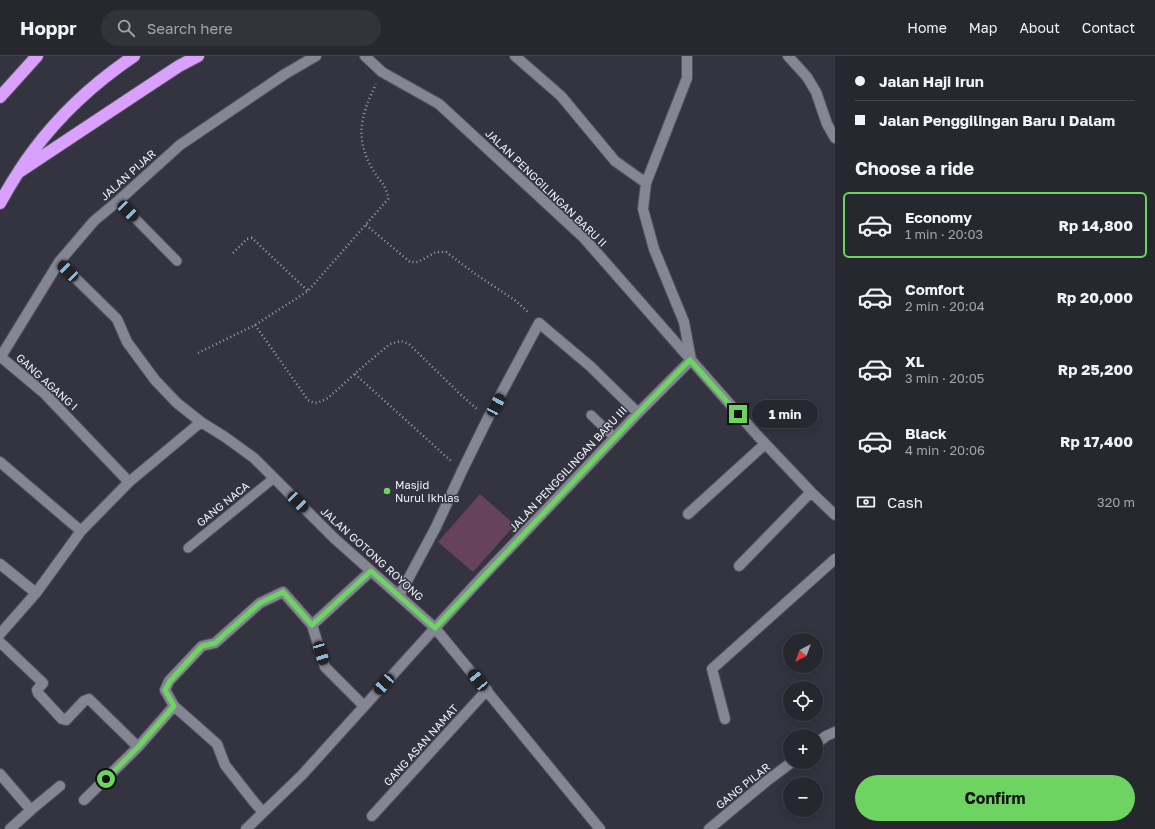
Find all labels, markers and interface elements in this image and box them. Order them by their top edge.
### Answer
search box [101,10,381,46]
text: Hoppr [20,16,77,39]
icon: search [115,17,137,39]
text: Search here [147,19,233,37]
text: Home [907,19,947,36]
text: Map [969,19,997,36]
text: About [1019,19,1060,36]
text: Contact [1082,19,1135,36]
text: Jalan Haji Irun [879,72,984,90]
text: Jalan Penggilingan Baru I Dalam [879,111,1115,129]
street label: JALAN PENGGILINGAN BARU II [483,126,610,249]
street label: JALAN PIJAR [97,147,158,203]
text: Choose a ride [855,157,974,179]
car [115,198,141,224]
icon: car [857,207,893,243]
text: Economy [905,208,972,226]
text: Rp 14,800 [1059,216,1133,234]
text: 1 min · 20:03 [905,226,983,242]
car [55,258,81,284]
icon: car [857,279,893,315]
text: Comfort [905,280,964,298]
text: Rp 20,000 [1057,288,1133,306]
text: 2 min · 20:04 [905,298,985,314]
street label: GANG AGANG I [14,351,81,413]
icon: car [857,351,893,387]
text: XL [905,352,924,370]
text: Rp 25,200 [1058,360,1133,378]
text: 3 min · 20:05 [905,370,984,386]
car [485,392,507,418]
callout: 1 min [752,400,818,428]
street label: JALAN PENGGILINGAN BARU III [506,403,629,534]
route end [729,405,747,423]
text: 1 min [769,406,801,422]
icon: car [857,423,893,459]
text: Black [905,424,947,442]
text: Rp 17,400 [1060,432,1133,450]
text: 4 min · 20:06 [905,442,985,458]
street label: GANG NACA [194,478,252,529]
place label: Masjid Nurul Ikhlas [395,478,459,504]
marker: Masjid Nurul Ikhlas [382,486,392,496]
car [285,489,311,515]
icon: cash [855,491,877,513]
text: Cash [887,493,923,511]
text: 320 m [1097,494,1135,510]
street label: JALAN GOTONG ROYONG [318,504,427,603]
north arrow [783,633,823,673]
map controls [783,633,823,817]
car [312,640,330,666]
car [466,667,490,693]
car [372,671,396,697]
button: locate [783,681,823,721]
street label: GANG ASAN NAMAT [381,701,461,788]
button: + [783,729,823,769]
street label: GANG PILAR [713,760,772,811]
route start [97,770,115,788]
button: Confirm [855,775,1135,821]
button: − [783,777,823,817]

